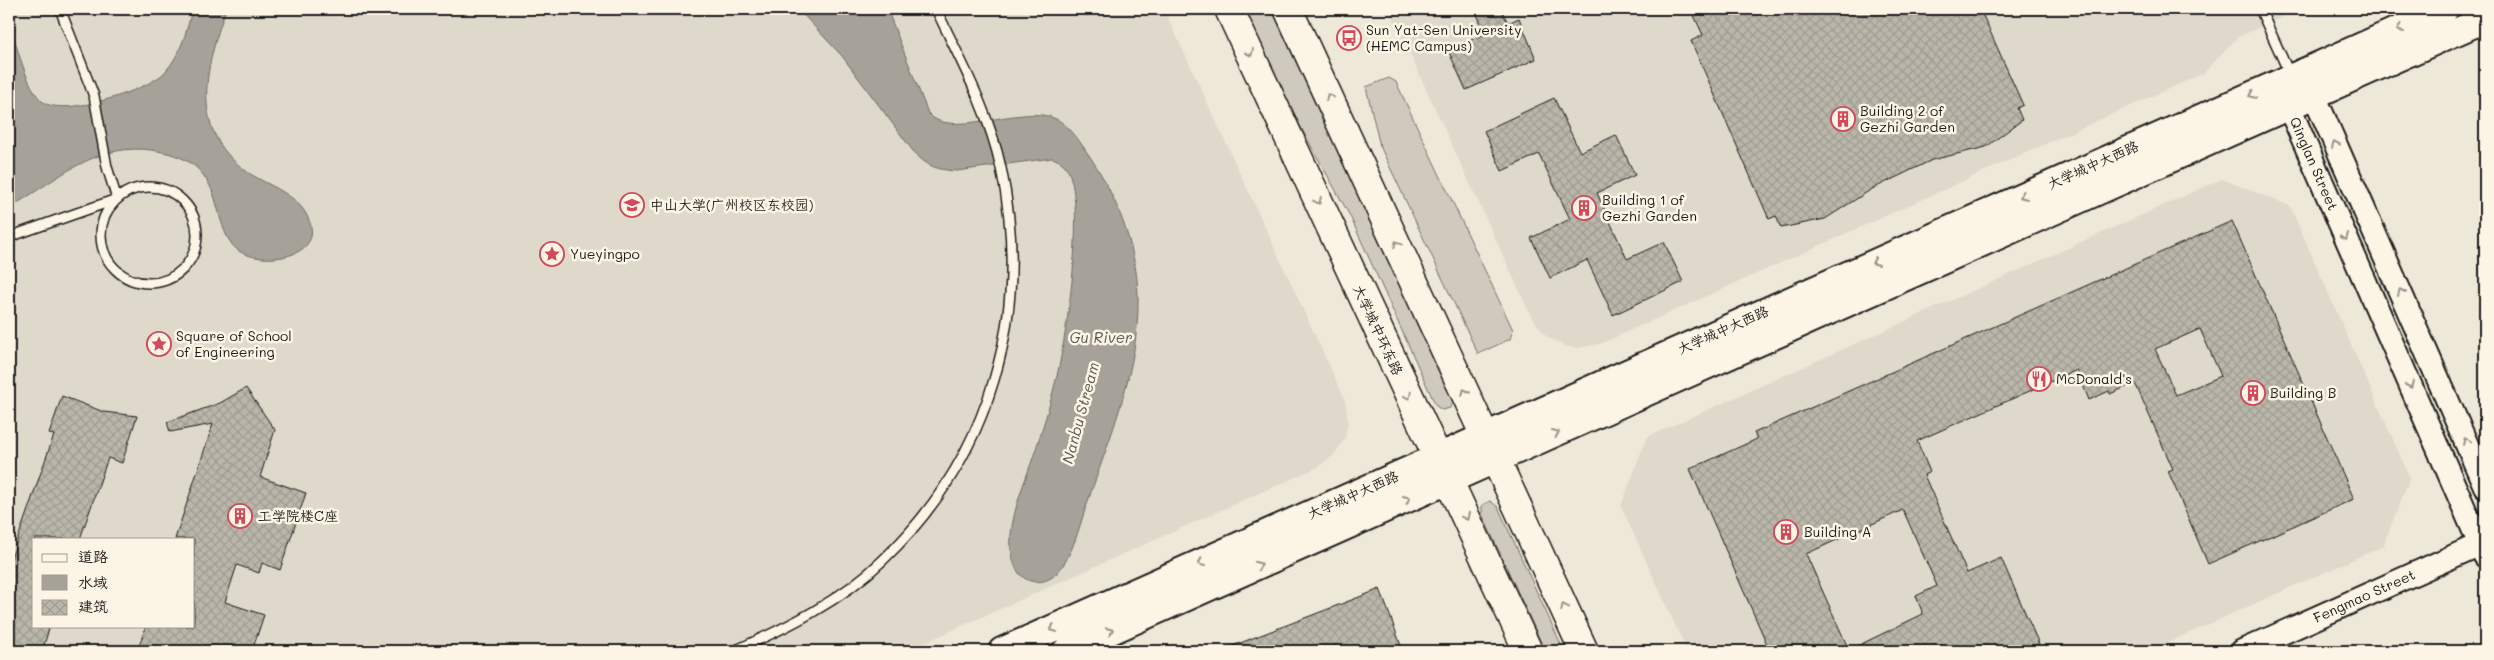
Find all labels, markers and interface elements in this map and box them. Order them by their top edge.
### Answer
place label: Sun Yat-Sen University (HEMC Campus) [1366,20,1522,55]
one-way arrow [2396,22,2405,33]
bus stop icon: Sun Yat-Sen University (HEMC Campus) [1336,25,1362,51]
one-way arrow [1243,48,1254,57]
one-way arrow [2248,88,2257,99]
one-way arrow [1325,93,1335,102]
place label: Building 2 of Gezhi Garden [1860,101,1955,136]
building icon: Building 2 of Gezhi Garden [1830,106,1856,132]
street label: Qinglan Street [2285,114,2343,213]
street label: 大学城中大西路 [2044,136,2141,193]
one-way arrow [2331,140,2342,149]
place label: Building 1 of Gezhi Garden [1602,190,1697,225]
one-way arrow [2019,190,2028,201]
school or university icon: 中山大学(广州校区东校园) [619,192,645,218]
place label: 中山大学(广州校区东校园) [650,195,814,214]
one-way arrow [1311,195,1321,204]
building icon: Building 1 of Gezhi Garden [1571,195,1597,221]
one-way arrow [2339,232,2350,241]
one-way arrow [1393,240,1403,249]
place icon: Yueyingpo [539,241,565,267]
place label: Yueyingpo [570,244,640,263]
one-way arrow [1871,256,1880,267]
street label: 大学城中环东路 [1349,281,1408,378]
one-way arrow [2396,288,2407,297]
street label: 大学城中大西路 [1674,301,1771,358]
place label: Square of School of Engineering [176,326,292,361]
water label: Gu River [1069,327,1133,347]
place icon: Square of School of Engineering [146,331,172,357]
water label: Nanbu Stream [1057,360,1103,466]
restaurant icon: McDonald's [2026,366,2052,392]
place label: McDonald's [2056,369,2132,388]
building icon: Building B [2240,380,2266,406]
one-way arrow [2404,380,2415,389]
place label: Building B [2270,383,2336,402]
one-way arrow [1460,388,1471,397]
one-way arrow [1402,391,1412,400]
one-way arrow [1551,429,1560,440]
one-way arrow [2461,437,2472,446]
street label: 大学城中大西路 [1304,466,1401,523]
one-way arrow [1402,495,1411,506]
building icon: 工学院楼C座 [227,503,253,529]
place label: 工学院楼C座 [258,506,338,525]
one-way arrow [1460,512,1471,521]
building icon: Building A [1773,519,1799,545]
place label: Building A [1804,522,1871,541]
legend [32,538,195,628]
text: 道路 [78,546,108,566]
one-way arrow [1197,556,1206,567]
one-way arrow [1254,561,1263,572]
street label: Fengmao Street [2310,565,2418,627]
text: 水域 [78,572,108,592]
text: 建筑 [78,596,108,616]
one-way arrow [1559,603,1570,612]
one-way arrow [1049,622,1058,633]
one-way arrow [1105,627,1114,638]

